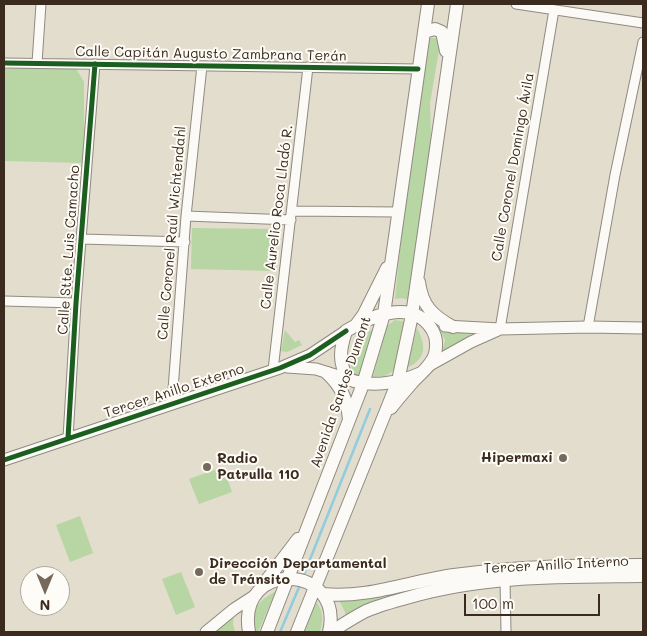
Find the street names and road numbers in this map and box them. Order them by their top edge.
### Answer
street label: Calle Capitán Augusto Zambrana Terán [75,43,347,65]
street label: Calle Coronel Domingo Ávila [488,71,538,263]
street label: Calle Aurelio Roca Lladó R. [257,124,297,310]
street label: Calle Coronel Raúl Wichtendahl [154,125,190,341]
street label: Calle Stte. Luis Camacho [55,165,83,335]
street label: Avenida Santos Dumont [307,314,375,470]
street label: Tercer Anillo Externo [102,360,246,422]
street label: Tercer Anillo Interno [483,553,629,577]

